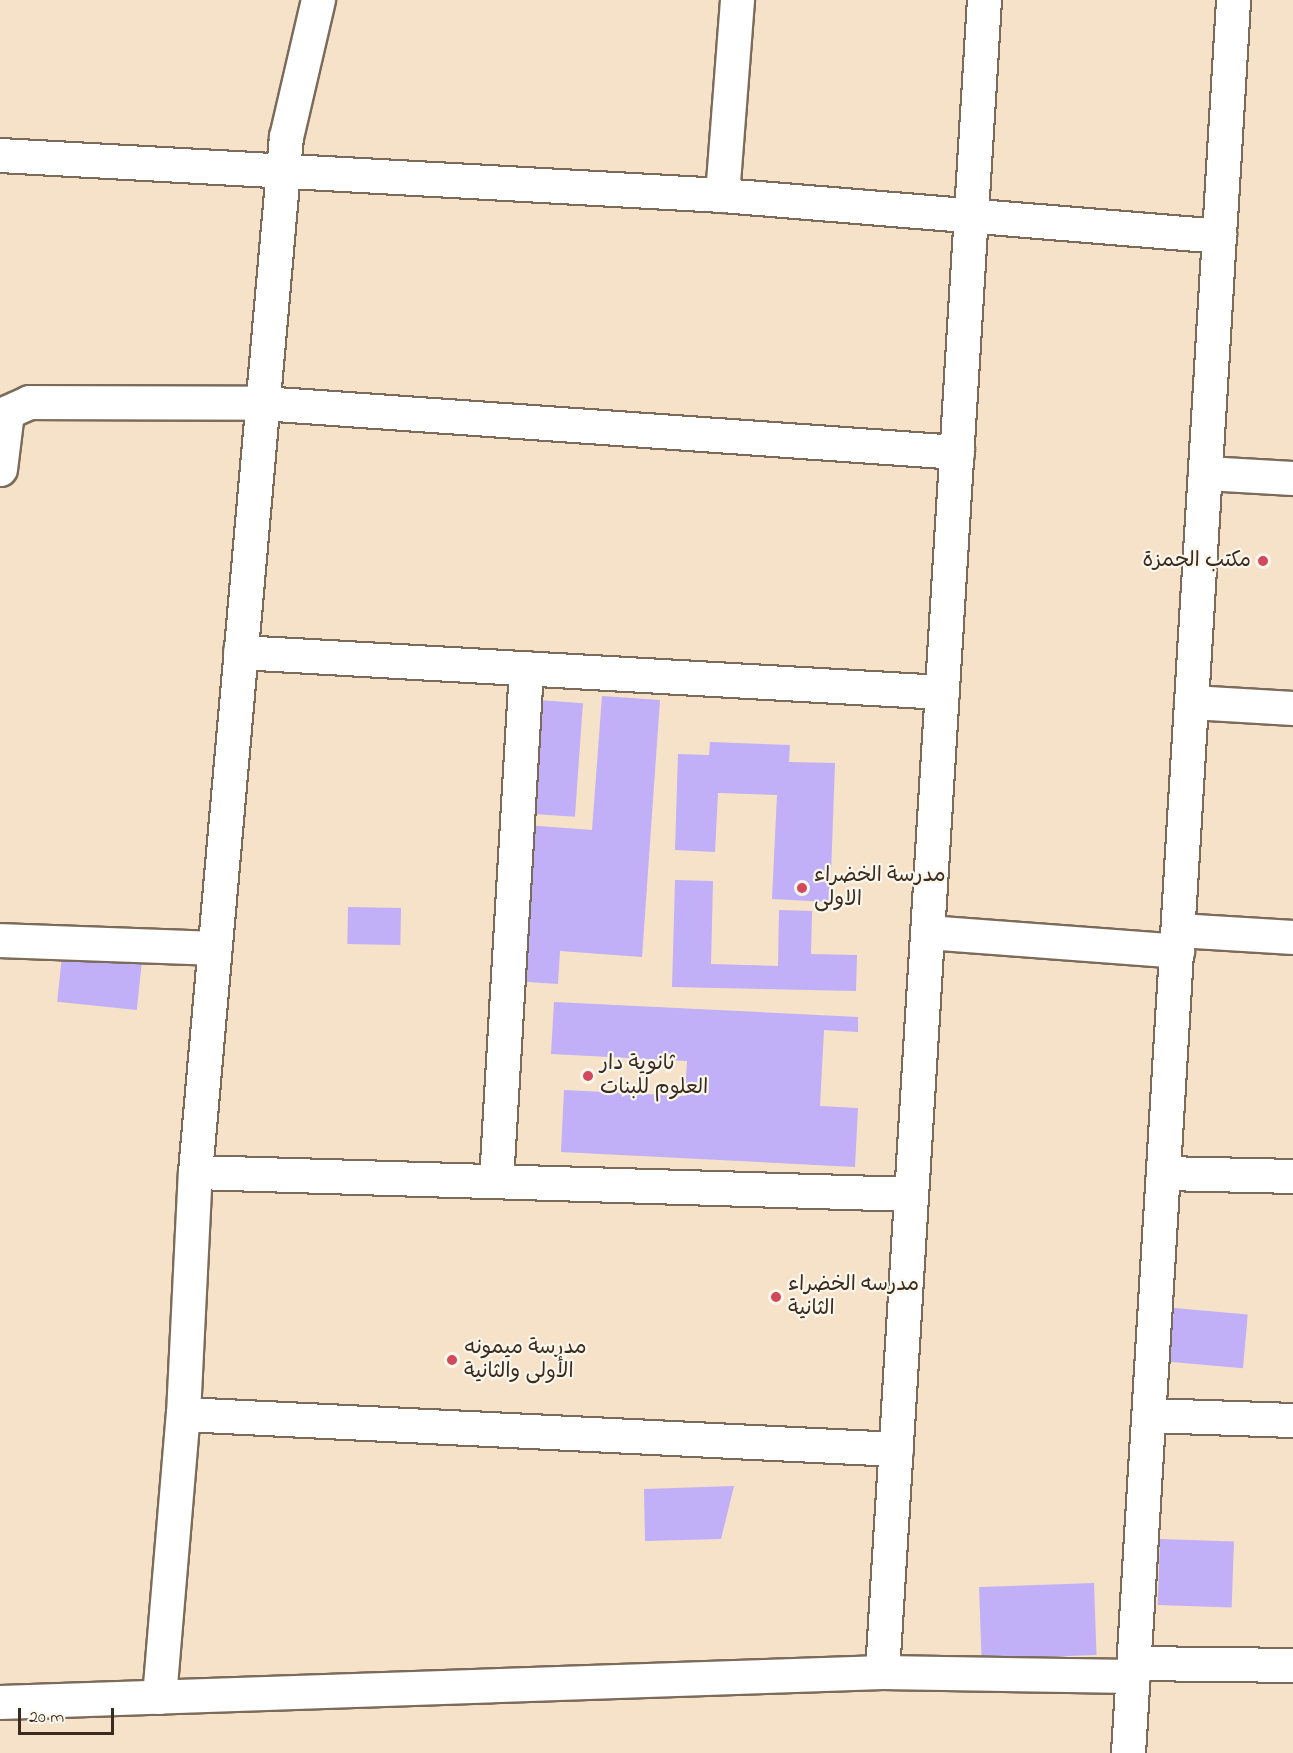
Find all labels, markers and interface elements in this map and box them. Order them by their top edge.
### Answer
place label: مكتب الحمزة [1142,548,1251,574]
marker: مكتب الحمزة [1256,554,1270,568]
place label: مدرسة الخضراء الاولى [814,863,946,913]
marker: مدرسة الخضراء الاولى [795,881,809,895]
place label: ثانوية دار العلوم للبنات [600,1051,708,1101]
marker: ثانوية دار العلوم للبنات [581,1069,595,1083]
place label: مدرسه الخضراء الثانية [788,1272,919,1322]
marker: مدرسه الخضراء الثانية [769,1290,783,1304]
place label: مدرسة ميمونه الأولى والثانية [464,1335,587,1385]
marker: مدرسة ميمونه الأولى والثانية [445,1353,459,1367]
scale bar [21,1696,117,1734]
text: 20 m [29,1705,64,1731]

